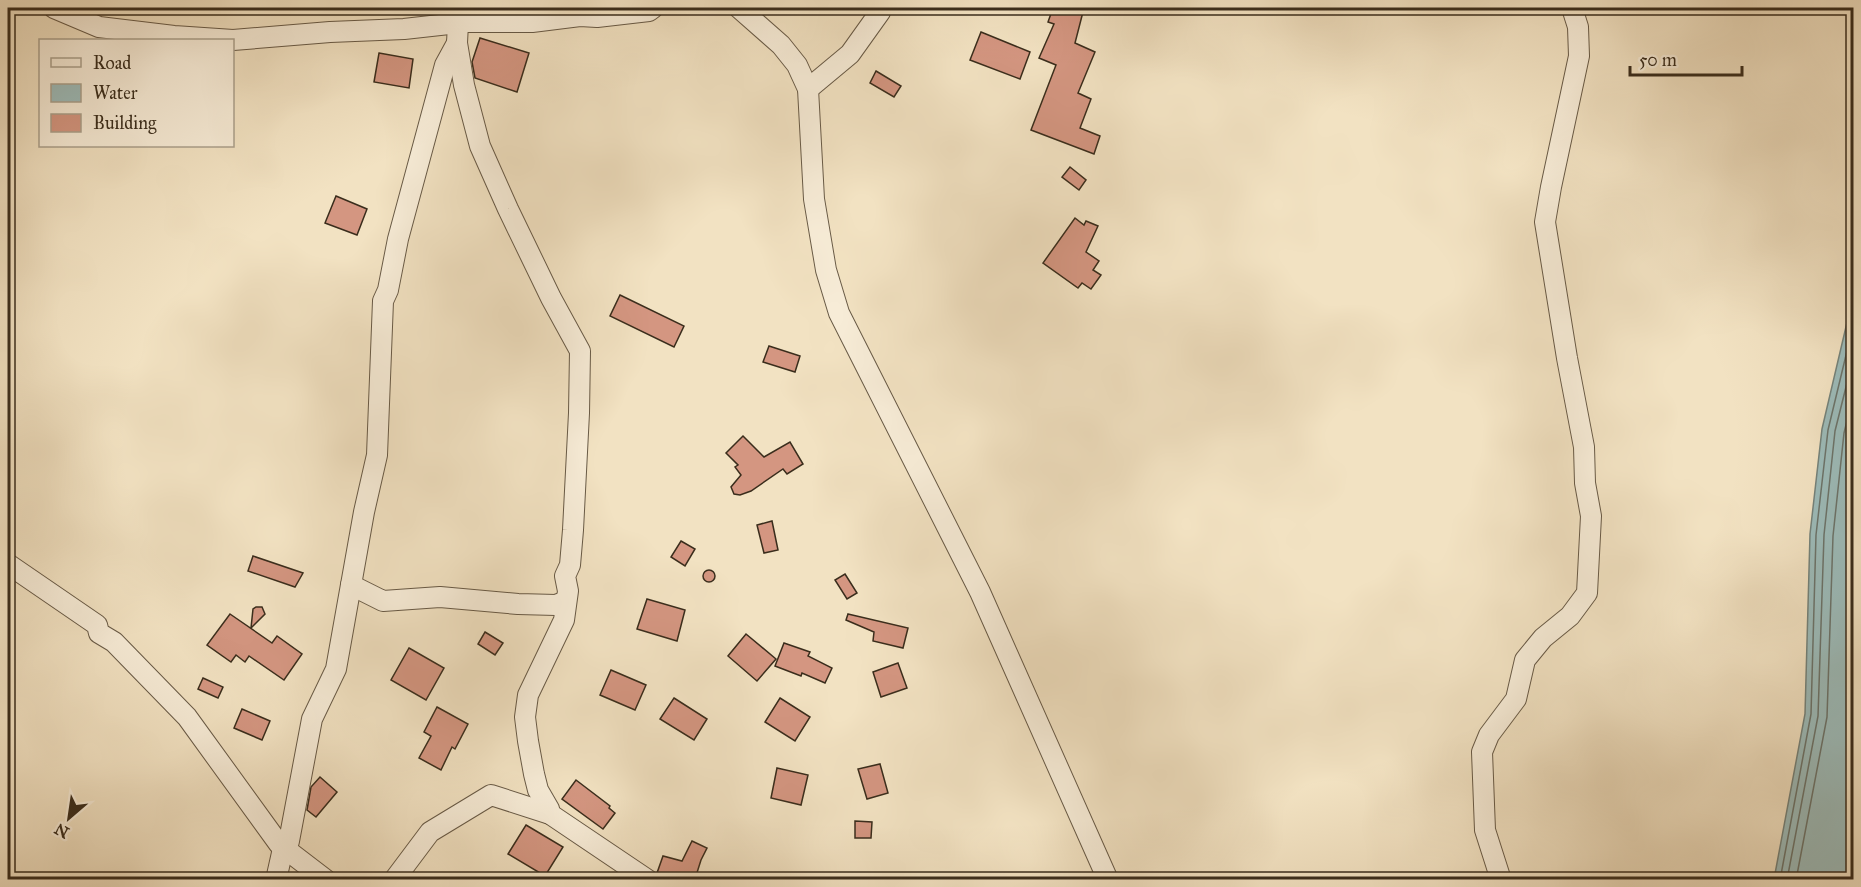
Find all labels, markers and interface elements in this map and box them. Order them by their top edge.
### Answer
legend [39,39,234,147]
scale bar [1630,39,1742,77]
text: 50 m [1639,49,1677,71]
text: Road [93,52,131,74]
text: Water [93,82,138,104]
text: Building [93,112,157,135]
north arrow [39,788,99,848]
text: N [51,819,73,842]

